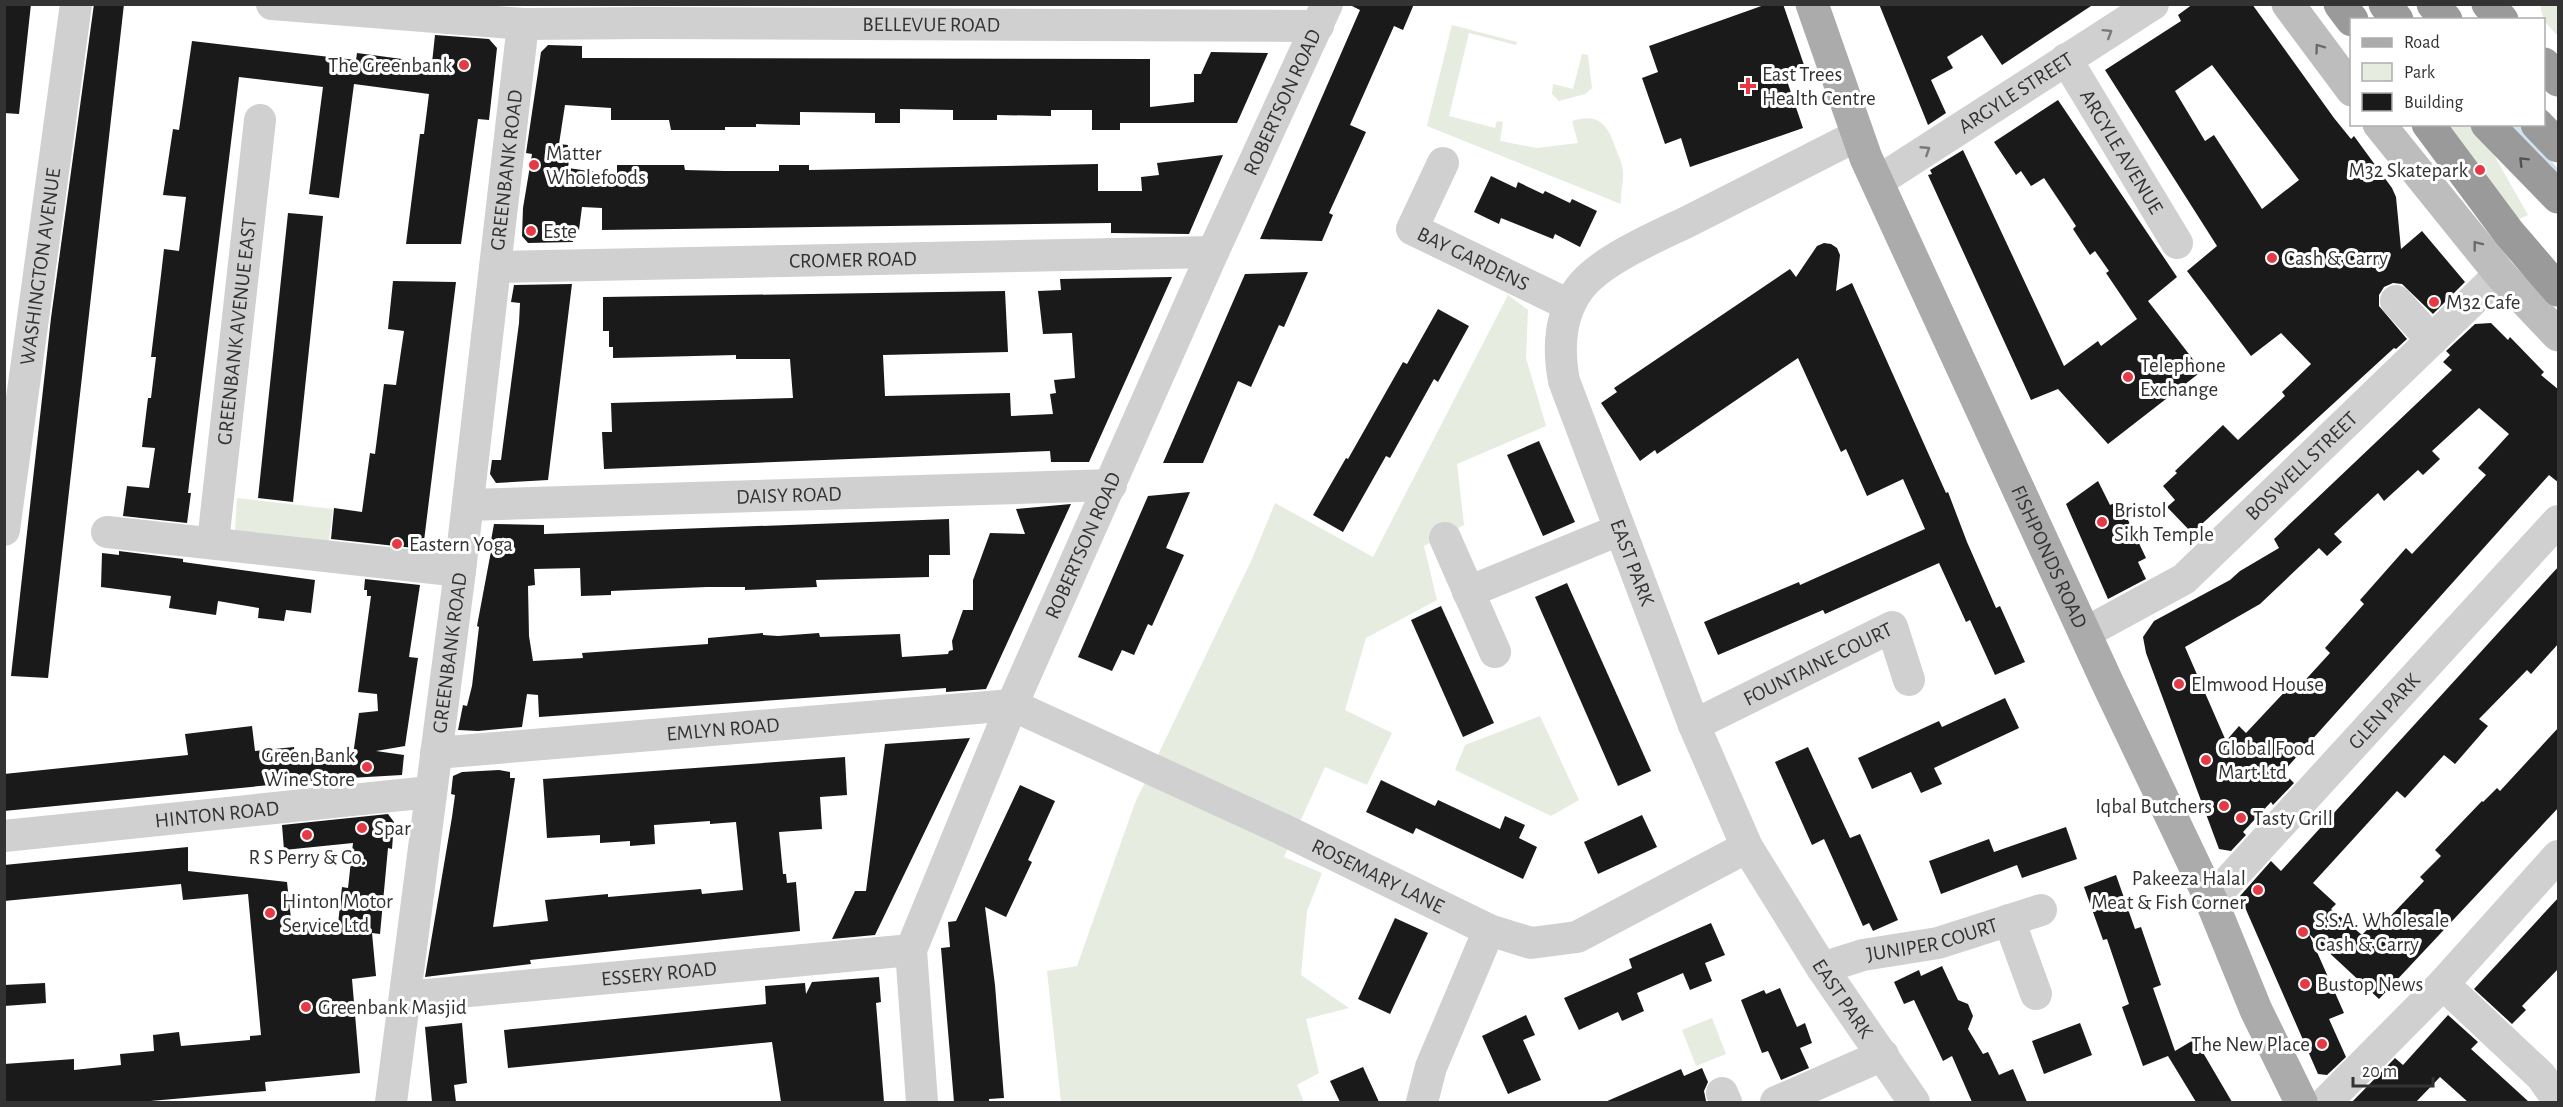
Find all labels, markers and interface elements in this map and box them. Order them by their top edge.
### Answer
street label: BELLEVUE ROAD [862,14,1000,36]
legend [2350,18,2545,126]
street label: ROBERTSON ROAD [1240,26,1325,179]
one-way arrow [2102,29,2112,41]
text: Road [2404,34,2440,52]
one-way arrow [2315,43,2326,54]
street label: ARGYLE STREET [1955,48,2077,138]
place label: The Greenbank [328,55,452,76]
marker: The Greenbank [457,58,471,72]
place label: East Trees Health Centre [1762,64,1876,109]
text: Park [2404,64,2436,82]
marker: East Trees Health Centre [1739,77,1757,95]
street label: ARGYLE AVENUE [2076,86,2167,217]
street label: GREENBANK ROAD [487,89,526,252]
text: Building [2404,94,2464,112]
place label: Matter Wholefoods [546,143,646,188]
one-way arrow [1919,146,1930,157]
one-way arrow [2519,157,2530,167]
marker: Matter Wholefoods [527,158,541,172]
place label: M32 Skatepark [2349,160,2468,181]
marker: M32 Skatepark [2473,163,2487,177]
street label: WASHINGTON AVENUE [17,167,64,366]
street label: GREENBANK AVENUE EAST [214,217,260,446]
place label: Este [543,221,577,242]
street label: BAY GARDENS [1414,223,1532,295]
marker: Este [524,224,538,238]
one-way arrow [2473,241,2484,252]
street label: CROMER ROAD [789,248,917,272]
place label: Cash & Carry [2284,248,2388,269]
marker: Cash & Carry [2265,251,2279,265]
place label: M32 Cafe [2446,292,2520,313]
marker: M32 Cafe [2427,295,2441,309]
place label: Telephone Exchange [2140,355,2226,400]
marker: Telephone Exchange [2121,370,2135,384]
street label: BOSWELL STREET [2242,408,2362,524]
street label: ROBERTSON ROAD [1042,469,1125,622]
street label: FISHPONDS ROAD [2007,482,2091,632]
street label: DAISY ROAD [736,483,842,508]
place label: Bristol Sikh Temple [2114,500,2214,545]
marker: Bristol Sikh Temple [2095,515,2109,529]
street label: EAST PARK [1606,516,1658,609]
place label: Eastern Yoga [409,534,513,555]
marker: Eastern Yoga [390,537,404,551]
street label: GREENBANK ROAD [429,571,471,734]
street label: FOUNTAINE COURT [1740,619,1896,710]
street label: GLEN PARK [2345,669,2424,753]
place label: Elmwood House [2191,674,2324,695]
marker: Elmwood House [2172,677,2186,691]
street label: EMLYN ROAD [666,714,780,745]
place label: Global Food Mart Ltd [2218,738,2315,783]
place label: Green Bank Wine Store [261,745,355,790]
marker: Global Food Mart Ltd [2199,753,2213,767]
marker: Green Bank Wine Store [360,760,374,774]
place label: Iqbal Butchers [2095,796,2212,817]
street label: HINTON ROAD [154,798,280,831]
marker: Iqbal Butchers [2217,799,2231,813]
place label: Tasty Grill [2253,808,2333,829]
marker: Tasty Grill [2234,811,2248,825]
place label: Spar [374,818,411,839]
marker: Spar [355,821,369,835]
marker: R S Perry & Co. [300,828,314,842]
street label: ROSEMARY LANE [1308,835,1447,917]
place label: R S Perry & Co. [248,847,366,868]
place label: Pakeeza Halal Meat & Fish Corner [2091,868,2246,913]
marker: Pakeeza Halal Meat & Fish Corner [2251,883,2265,897]
place label: Hinton Motor Service Ltd [282,891,393,936]
marker: Hinton Motor Service Ltd [263,906,277,920]
place label: S.S.A. Wholesale Cash & Carry [2315,910,2449,955]
street label: JUNIPER COURT [1865,914,2001,965]
marker: S.S.A. Wholesale Cash & Carry [2296,925,2310,939]
street label: EAST PARK [1808,955,1877,1042]
street label: ESSERY ROAD [600,958,718,990]
place label: Bustop News [2317,974,2423,995]
marker: Bustop News [2298,977,2312,991]
place label: Greenbank Masjid [318,997,467,1018]
marker: Greenbank Masjid [299,1000,313,1014]
place label: The New Place [2191,1034,2310,1055]
marker: The New Place [2315,1037,2329,1051]
scale bar [2353,1050,2432,1088]
text: 20 m [2362,1063,2397,1081]

